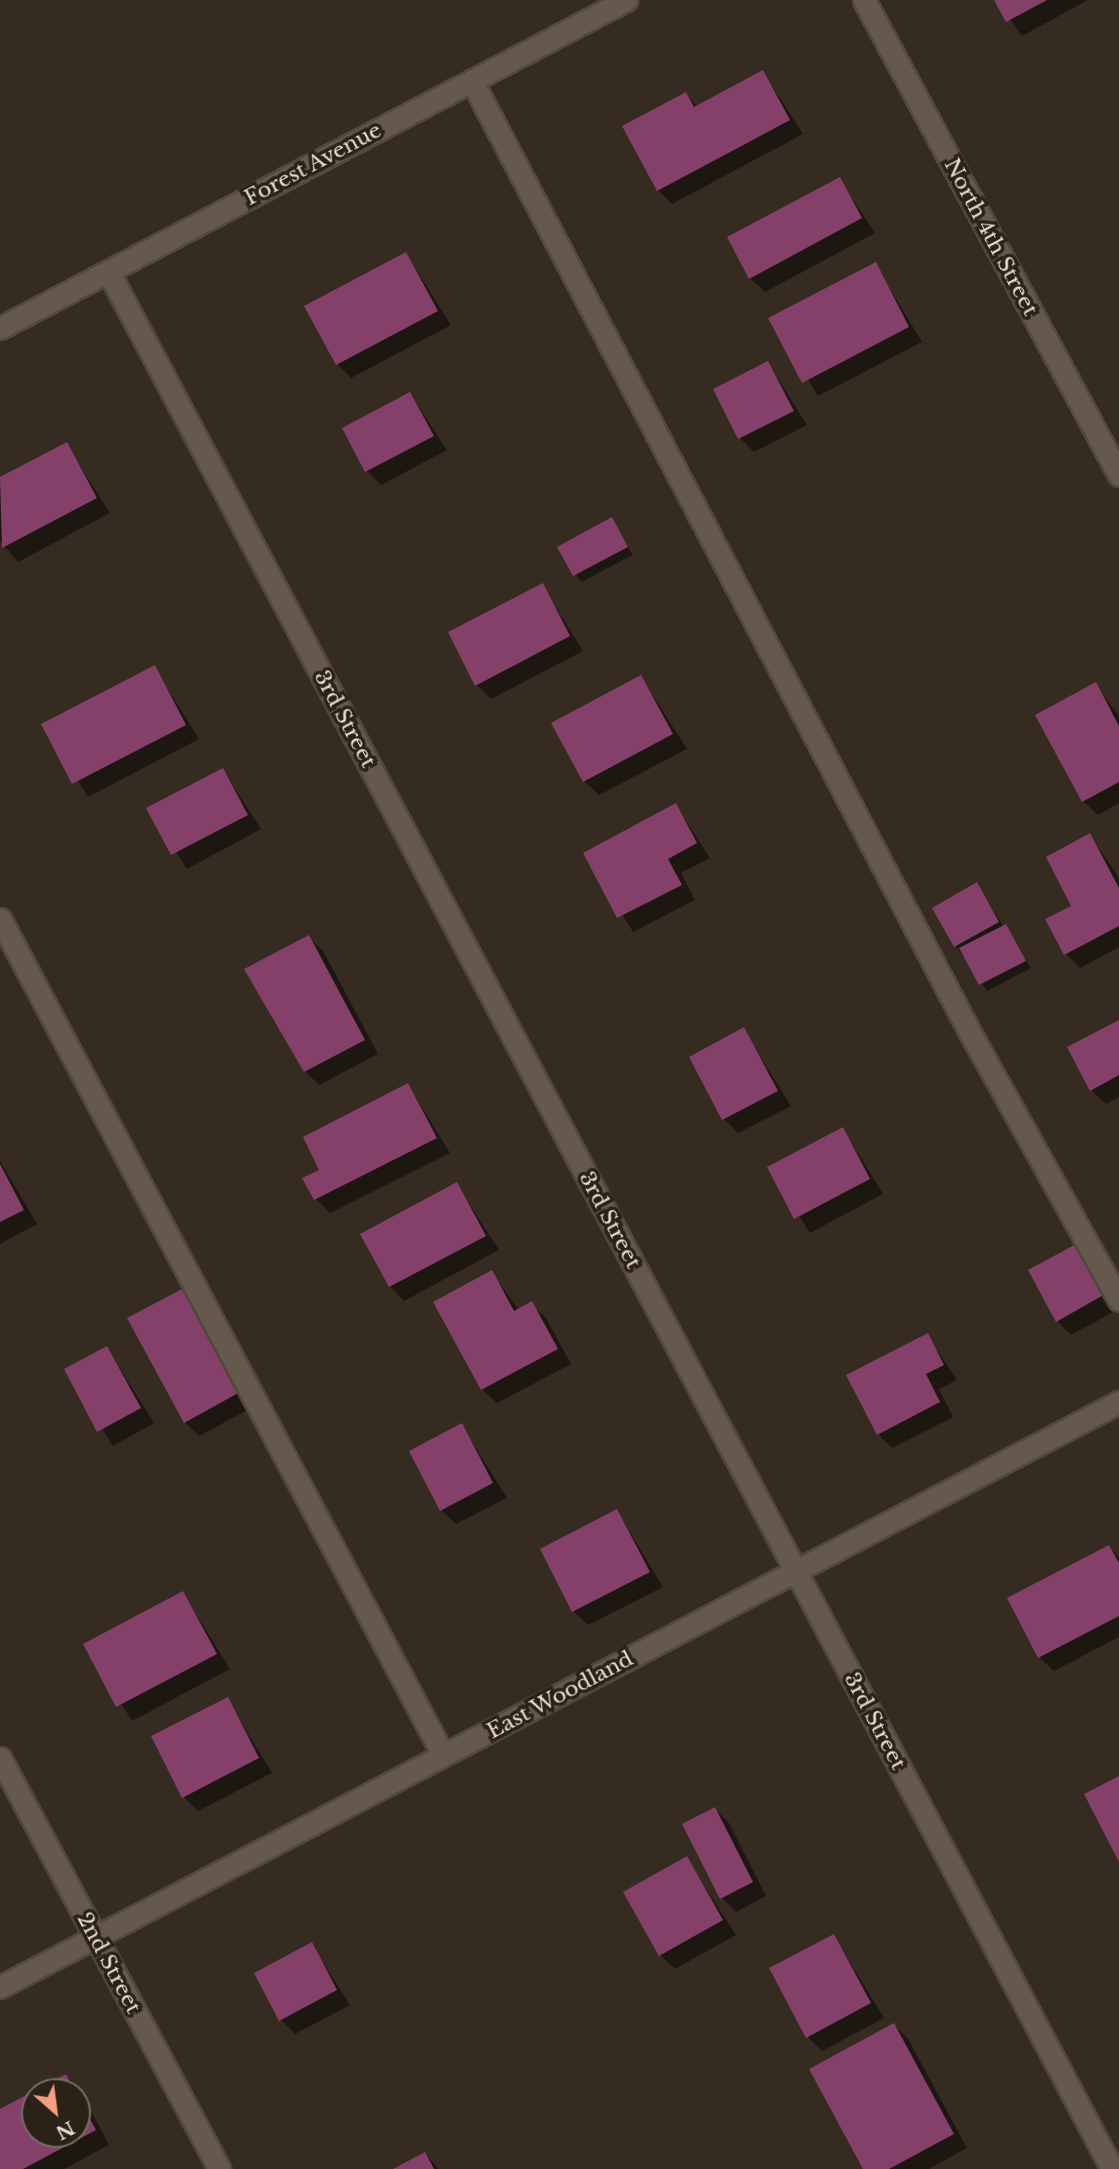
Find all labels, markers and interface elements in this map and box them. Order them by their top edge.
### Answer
street label: Forest Avenue [240,117,386,211]
street label: North 4th Street [939,154,1043,320]
street label: 3rd Street [309,666,381,772]
street label: 3rd Street [574,1167,646,1273]
street label: East Woodland [482,1646,638,1744]
street label: 3rd Street [839,1668,911,1774]
street label: 2nd Street [72,1908,146,2018]
north arrow [21,2078,91,2148]
text: N [52,2116,78,2145]

